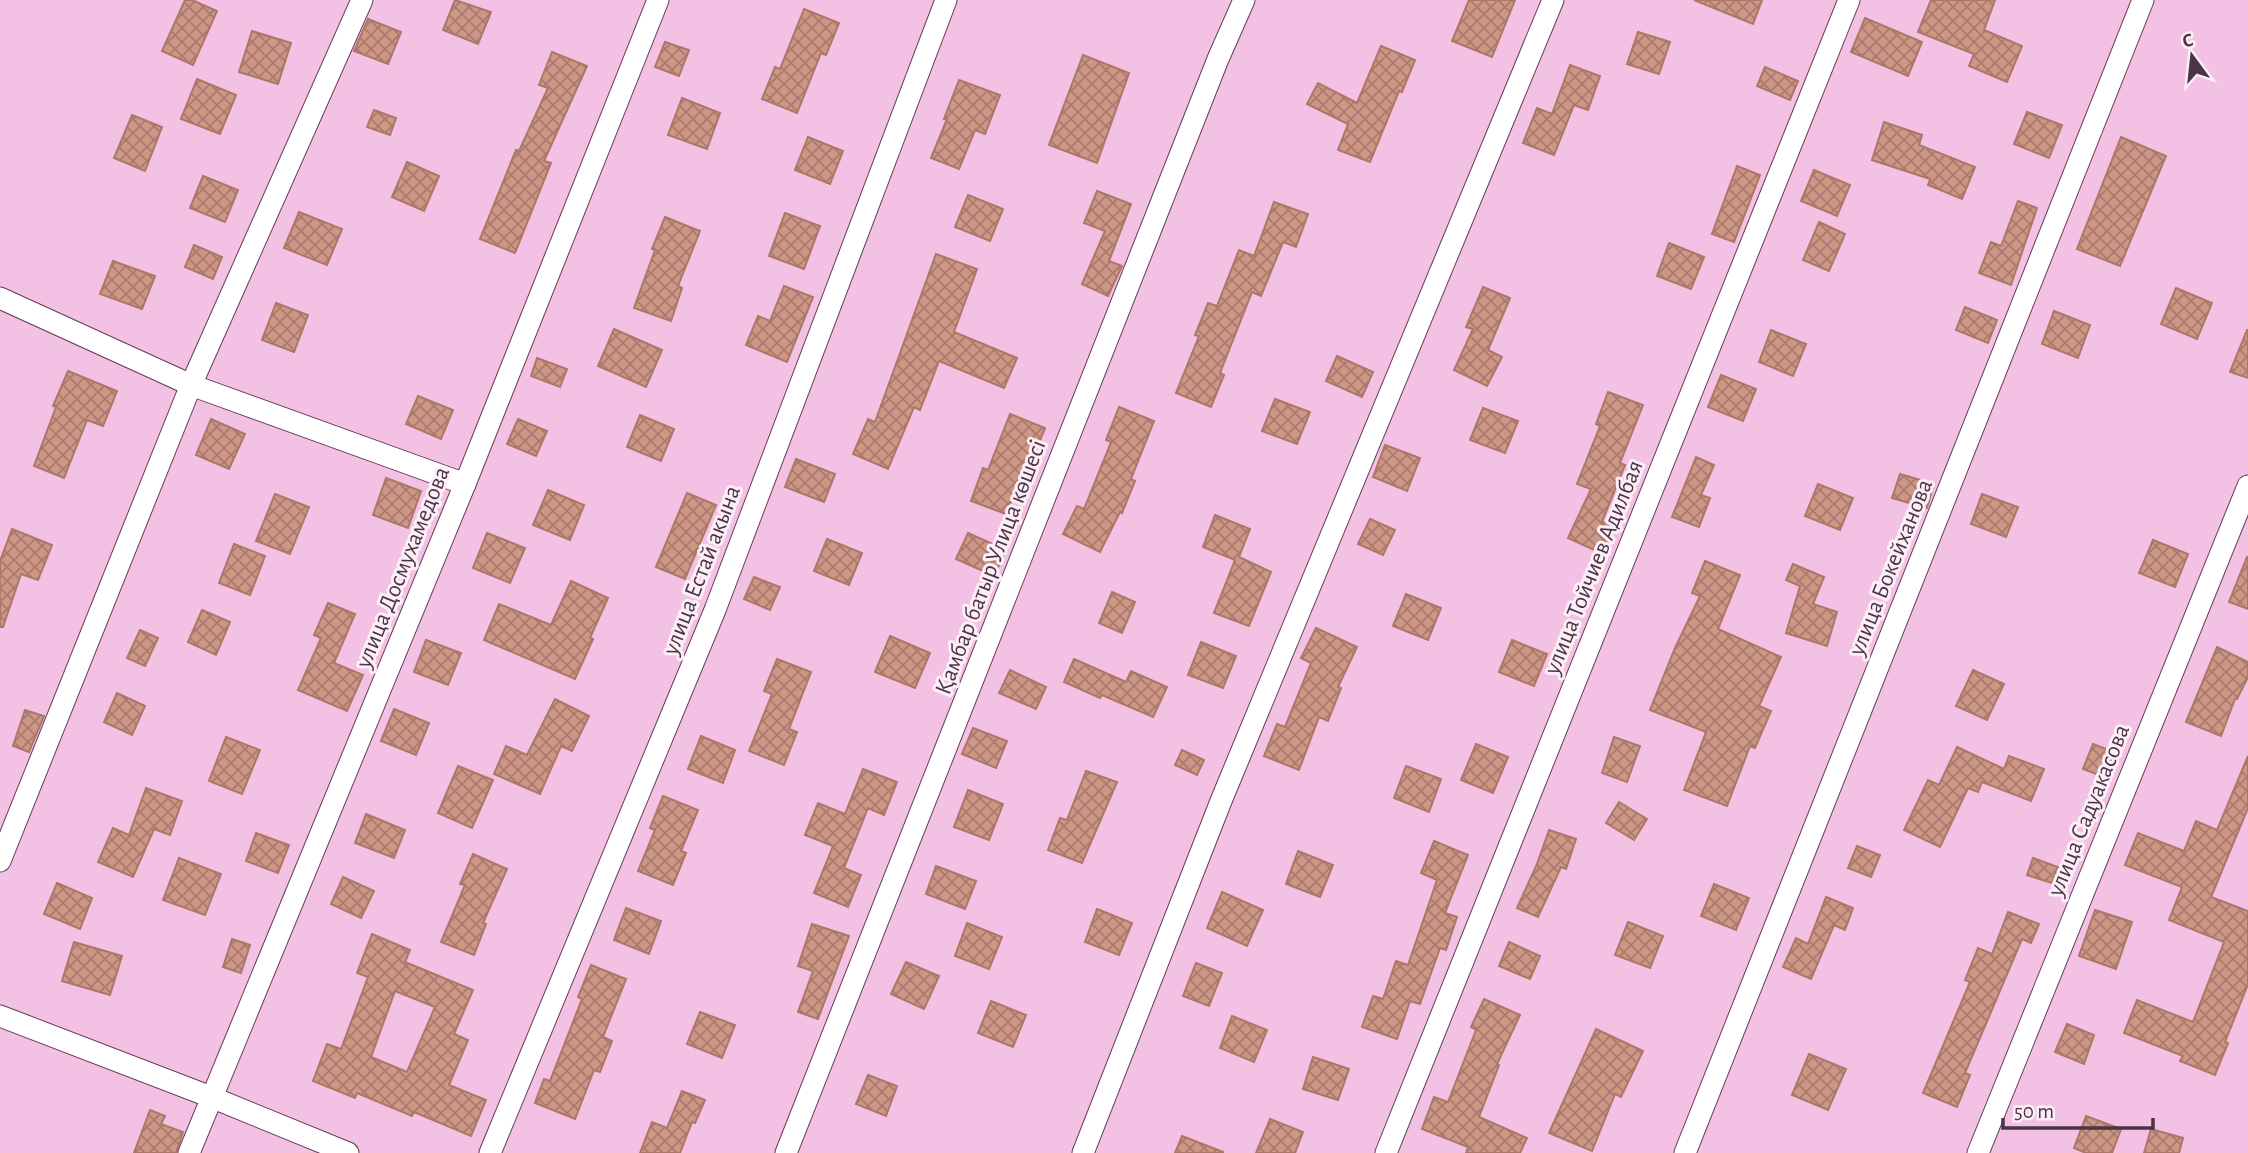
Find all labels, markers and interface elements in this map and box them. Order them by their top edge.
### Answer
north arrow [2157,21,2227,91]
text: С [2180,30,2196,52]
street label: Қамбар батыр Улица көшесі [931,437,1051,698]
street label: улица Тойчиев Адилбая [1540,457,1648,679]
street label: улица Досмухамедова [351,463,454,672]
street label: улица Бокейханова [1844,476,1937,660]
street label: улица Естай акына [658,482,745,659]
street label: улица Садуакасова [2043,721,2134,900]
scale bar [2003,1086,2154,1130]
text: 50 m [2014,1101,2054,1122]

